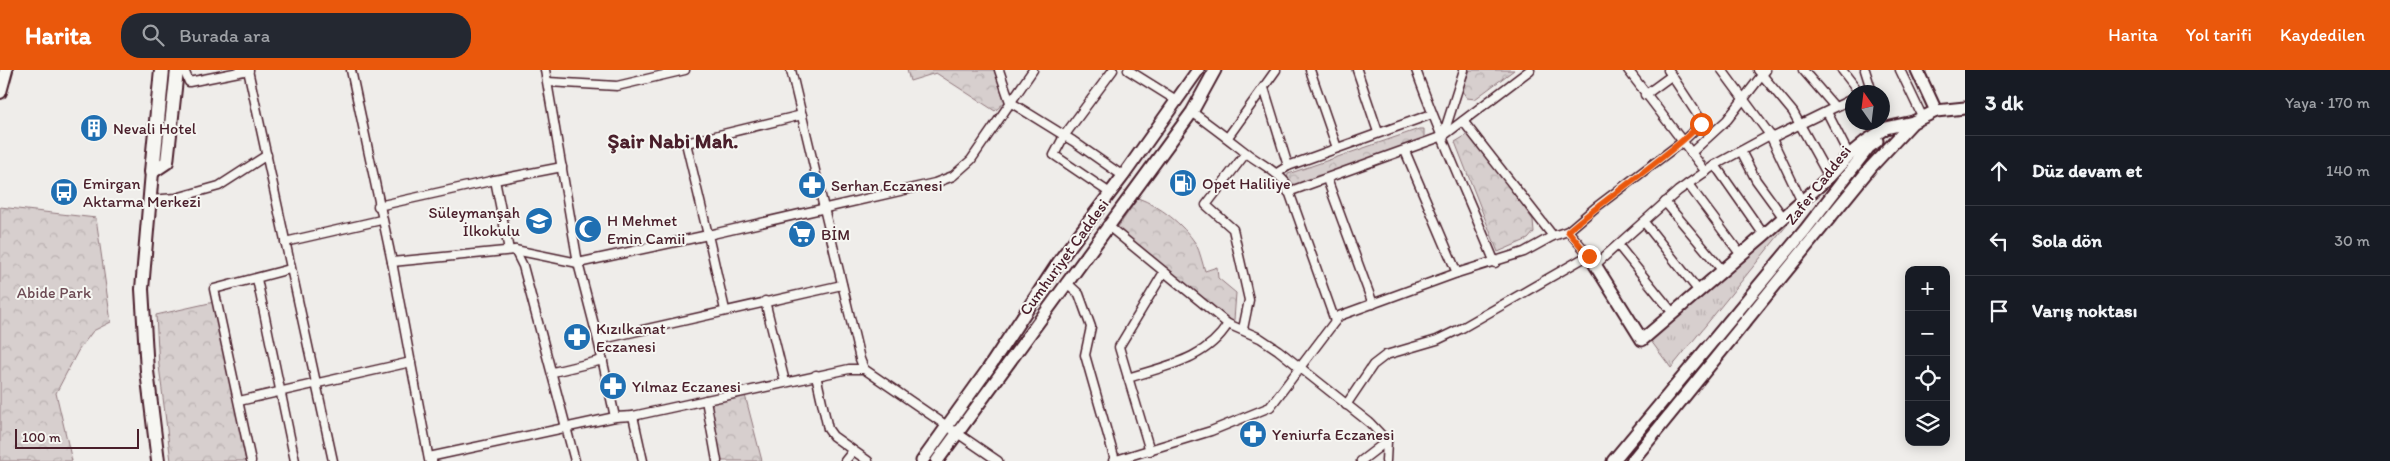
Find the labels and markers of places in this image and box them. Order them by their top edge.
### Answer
building icon: Nevali Hotel [79,113,109,143]
place label: Nevali Hotel [113,119,197,138]
fuel station icon: Opet Haliliye [1168,168,1198,198]
pharmacy icon: Serhan Eczanesi [797,170,827,200]
place label: Emirgan Aktarma Merkezi [83,174,201,211]
place label: Opet Haliliye [1202,174,1291,193]
place label: Serhan Eczanesi [831,176,943,195]
bus stop icon: Emirgan Aktarma Merkezi [49,177,79,207]
place label: Süleymanşah İlkokulu [429,203,520,240]
school or university icon: Süleymanşah İlkokulu [524,206,554,236]
place label: H Mehmet Emin Camii [607,211,685,248]
mosque icon: H Mehmet Emin Camii [573,214,603,244]
supermarket icon: BİM [787,219,817,249]
place label: BİM [821,225,850,244]
place label: Kızılkanat Eczanesi [596,319,666,356]
pharmacy icon: Kızılkanat Eczanesi [562,322,592,352]
pharmacy icon: Yılmaz Eczanesi [598,371,628,401]
place label: Yılmaz Eczanesi [632,377,741,396]
pharmacy icon: Yeniurfa Eczanesi [1238,419,1268,449]
place label: Yeniurfa Eczanesi [1272,425,1394,444]

